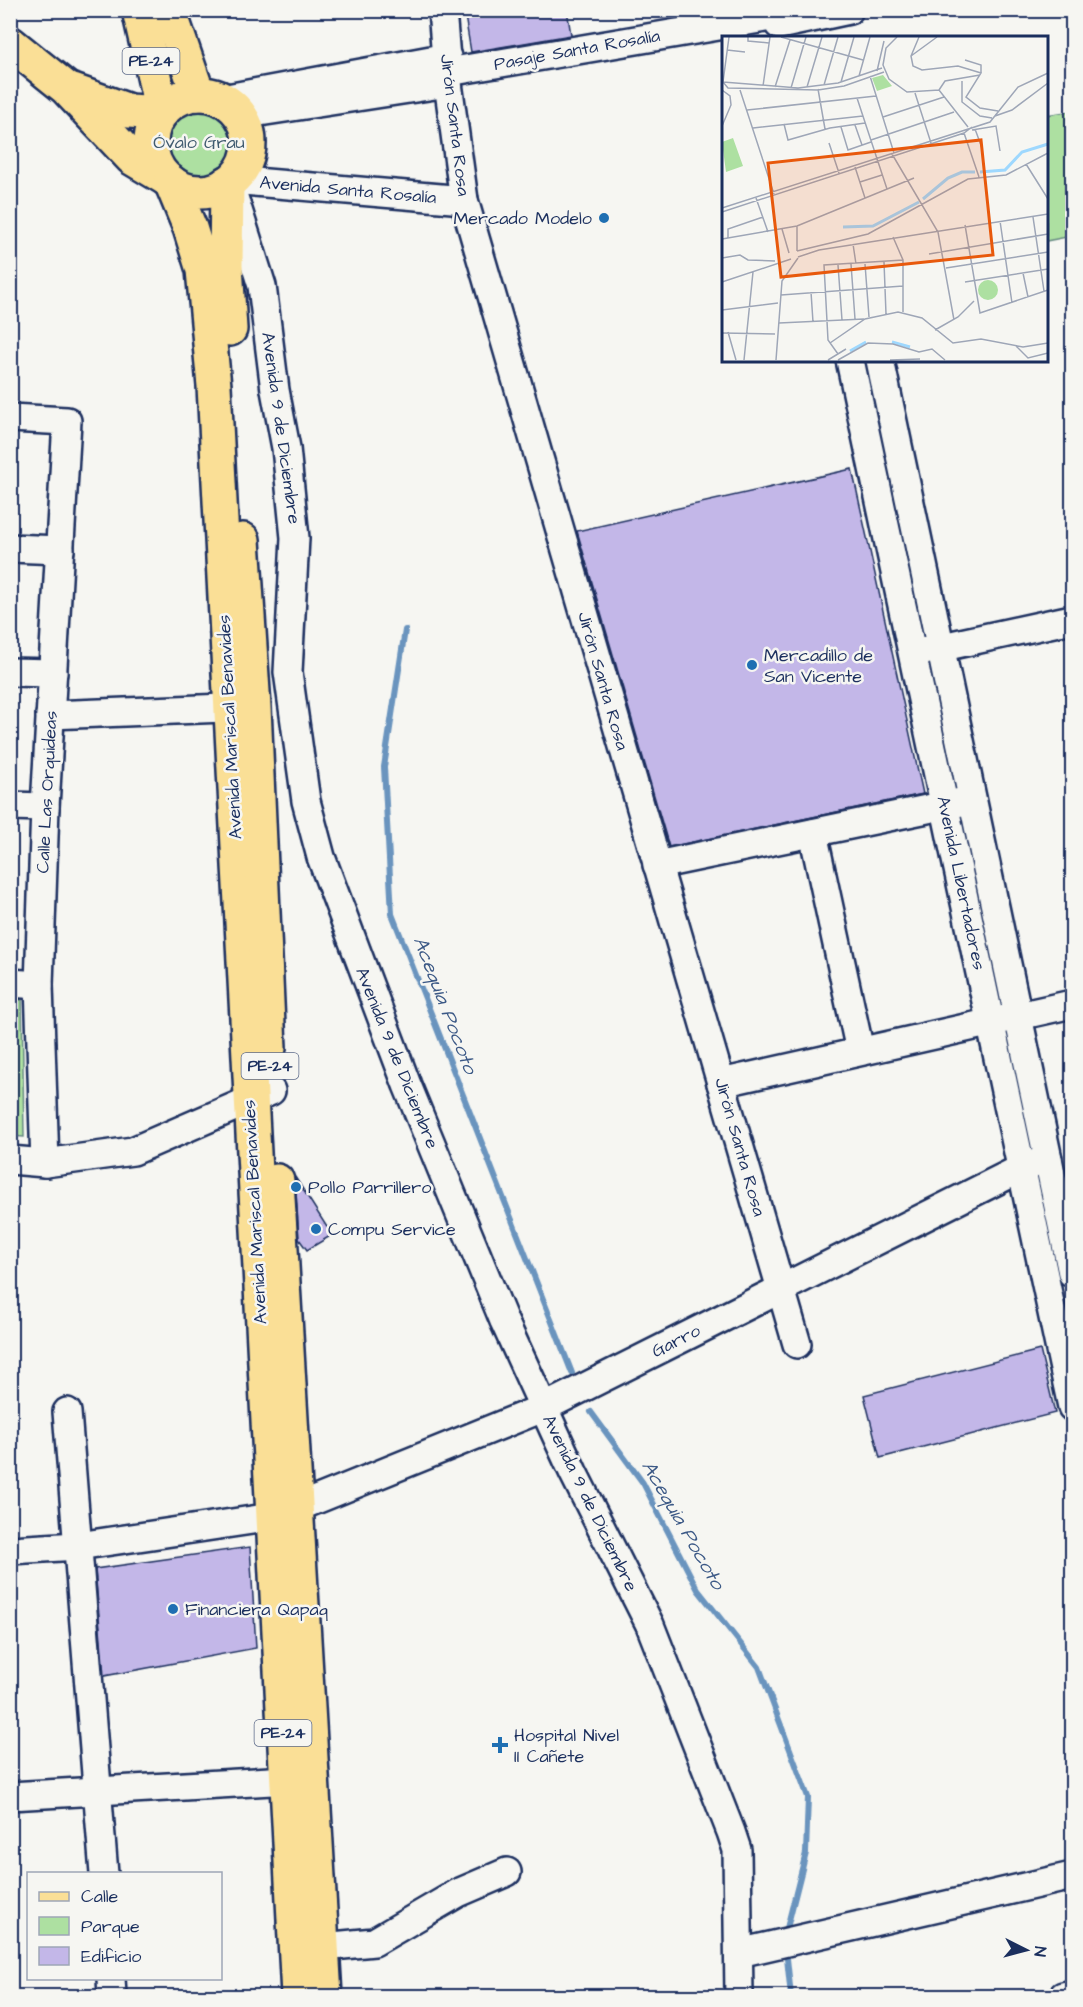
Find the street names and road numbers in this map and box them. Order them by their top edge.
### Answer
street label: Pasaje Santa Rosalía [492,23,662,77]
road number: PE-24 [122,48,180,74]
street label: Jirón Santa Rosa [434,52,476,198]
street label: Avenida Santa Rosalía [259,170,437,210]
street label: Avenida 9 de Diciembre [255,330,307,526]
street label: Jirón Santa Rosa [571,609,635,753]
street label: Avenida Mariscal Benavides [212,614,248,840]
street label: Calle Las Orquideas [30,710,64,874]
street label: Avenida Libertadores [930,794,992,972]
street label: Avenida 9 de Diciembre [349,964,445,1153]
road number: PE-24 [242,1053,298,1079]
street label: Jirón Santa Rosa [708,1075,772,1219]
street label: Avenida Mariscal Benavides [237,1099,273,1325]
street label: Garro [647,1318,705,1364]
street label: Avenida 9 de Diciembre [536,1411,644,1596]
road number: PE-24 [254,1720,312,1746]

